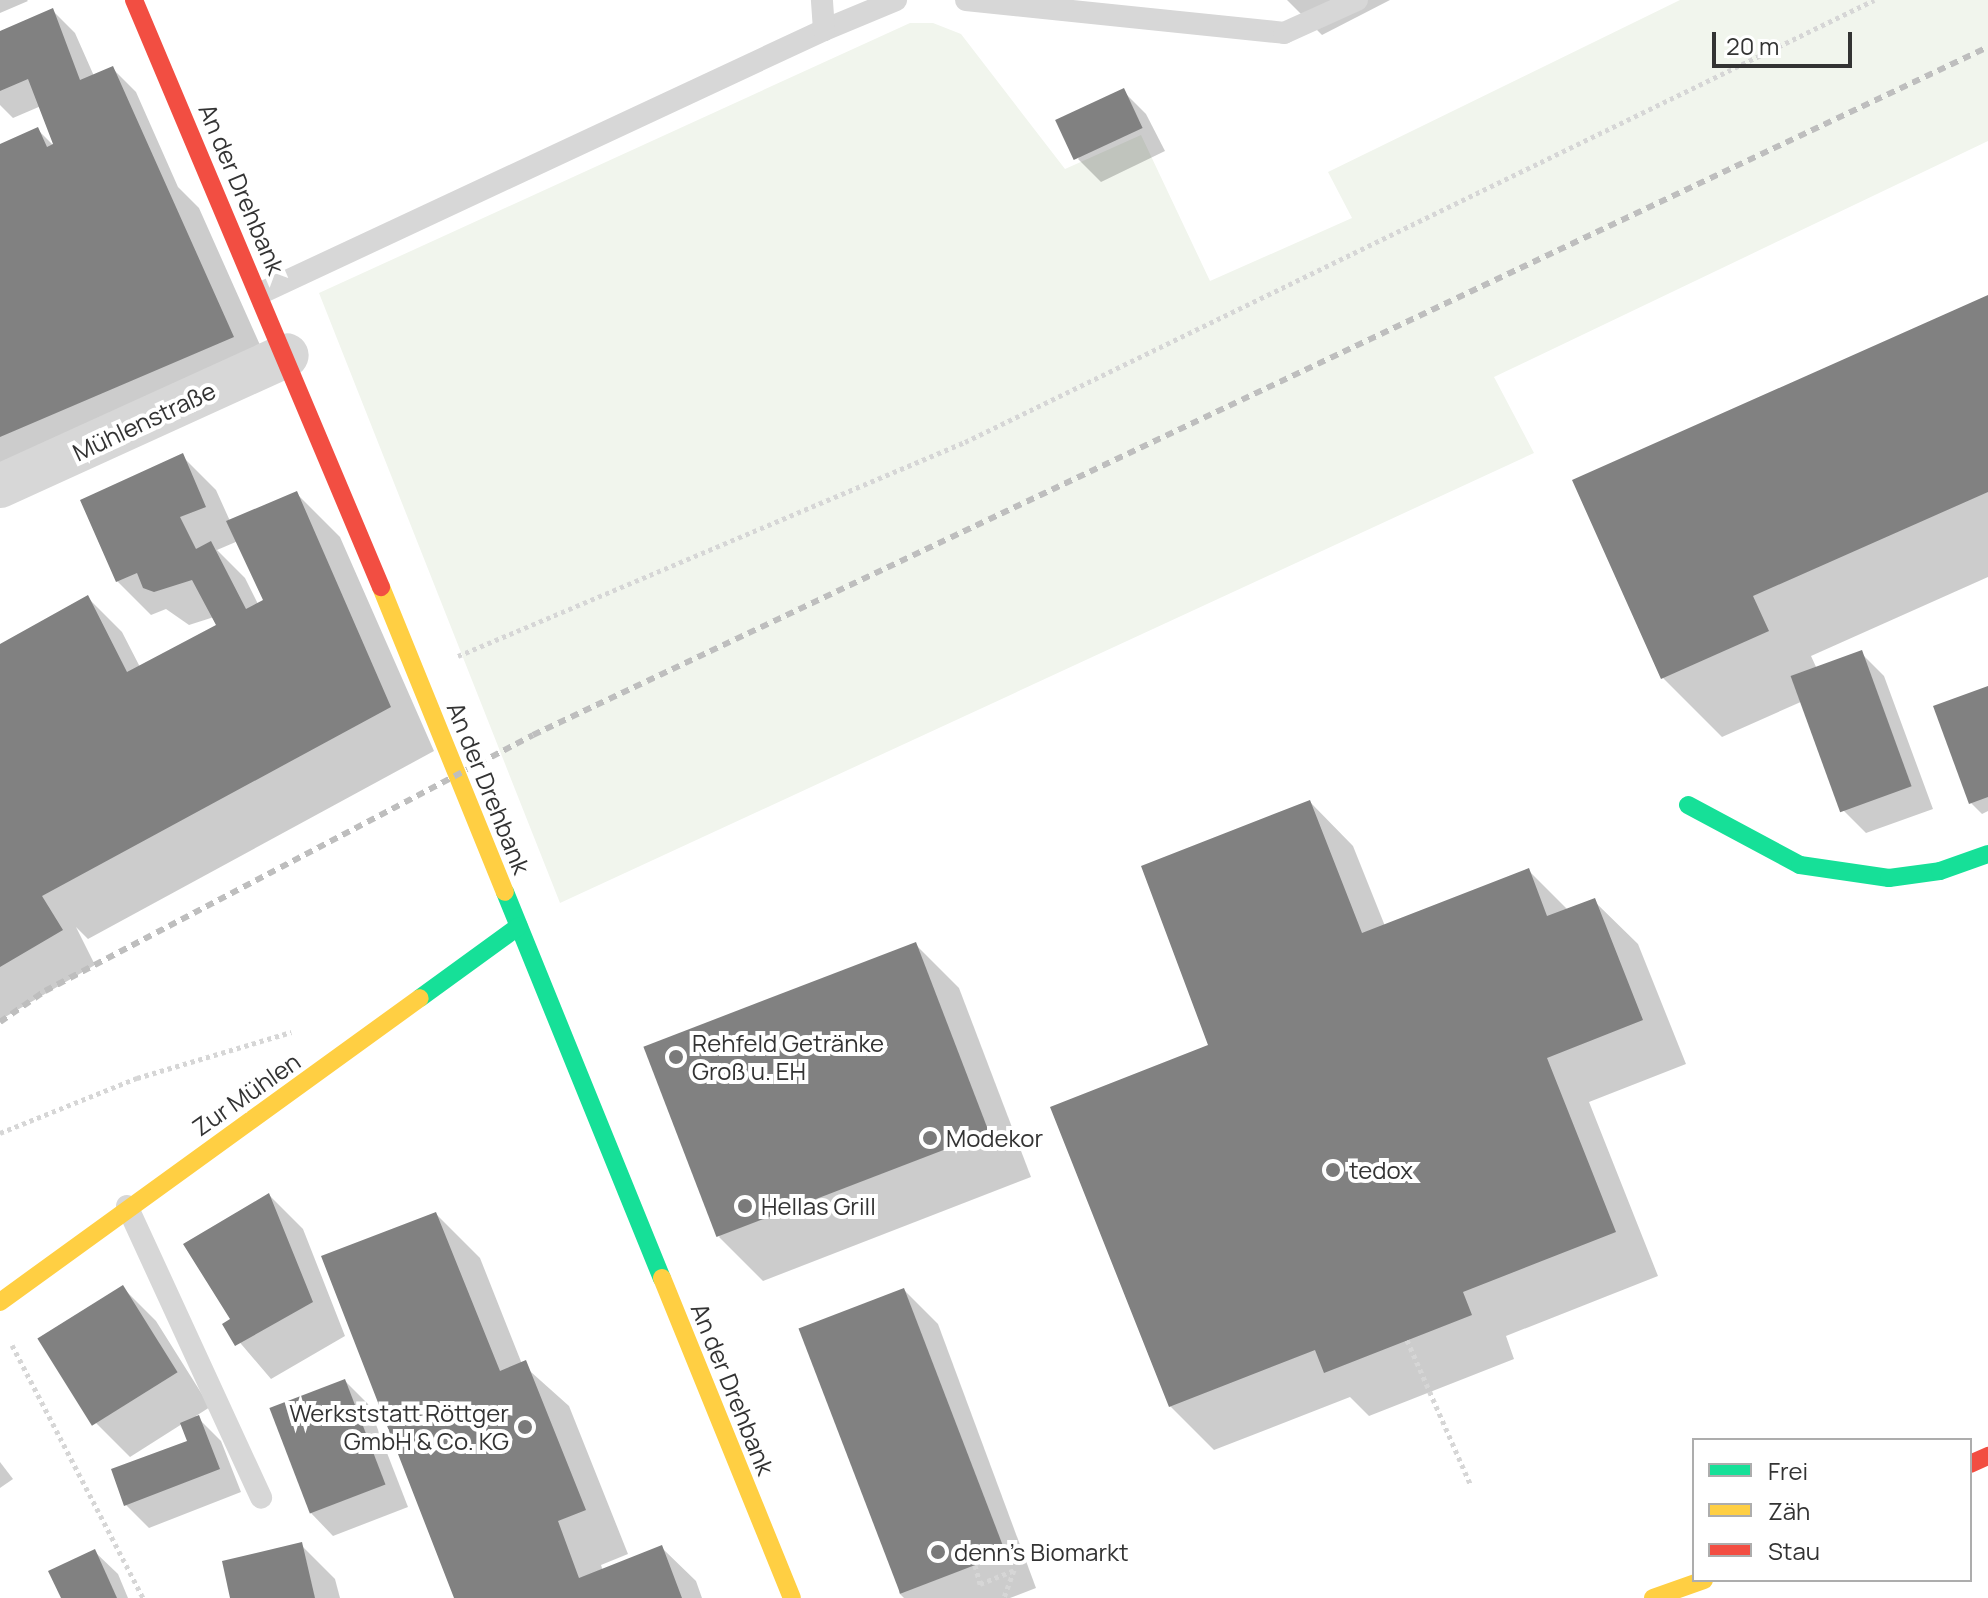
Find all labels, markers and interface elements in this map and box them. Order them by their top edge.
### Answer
scale bar [1716,16,1856,66]
text: 20 m [1726,29,1779,62]
street label: An der Drehbank [193,99,291,279]
street label: Mühlenstraße [68,375,220,467]
street label: An der Drehbank [441,698,537,878]
place label: Rehfeld Getränke Groß u. EH [692,1029,884,1085]
street label: Zur Mühlen [187,1046,305,1142]
marker: Rehfeld Getränke Groß u. EH [667,1048,685,1066]
place label: Modekor [946,1124,1043,1152]
marker: Modekor [921,1129,939,1147]
place label: tedox [1349,1156,1413,1184]
marker: tedox [1324,1161,1342,1179]
place label: Hellas Grill [761,1192,876,1220]
marker: Hellas Grill [736,1197,754,1215]
street label: An der Drehbank [685,1299,781,1479]
place label: Werkststatt Röttger GmbH & Co. KG [289,1399,509,1455]
marker: Werkststatt Röttger GmbH & Co. KG [516,1418,534,1436]
legend [1692,1438,1972,1582]
text: Frei [1768,1454,1808,1487]
text: Zäh [1768,1494,1810,1527]
text: Stau [1768,1534,1820,1567]
place label: denn's Biomarkt [954,1538,1128,1566]
marker: denn's Biomarkt [929,1543,947,1561]

